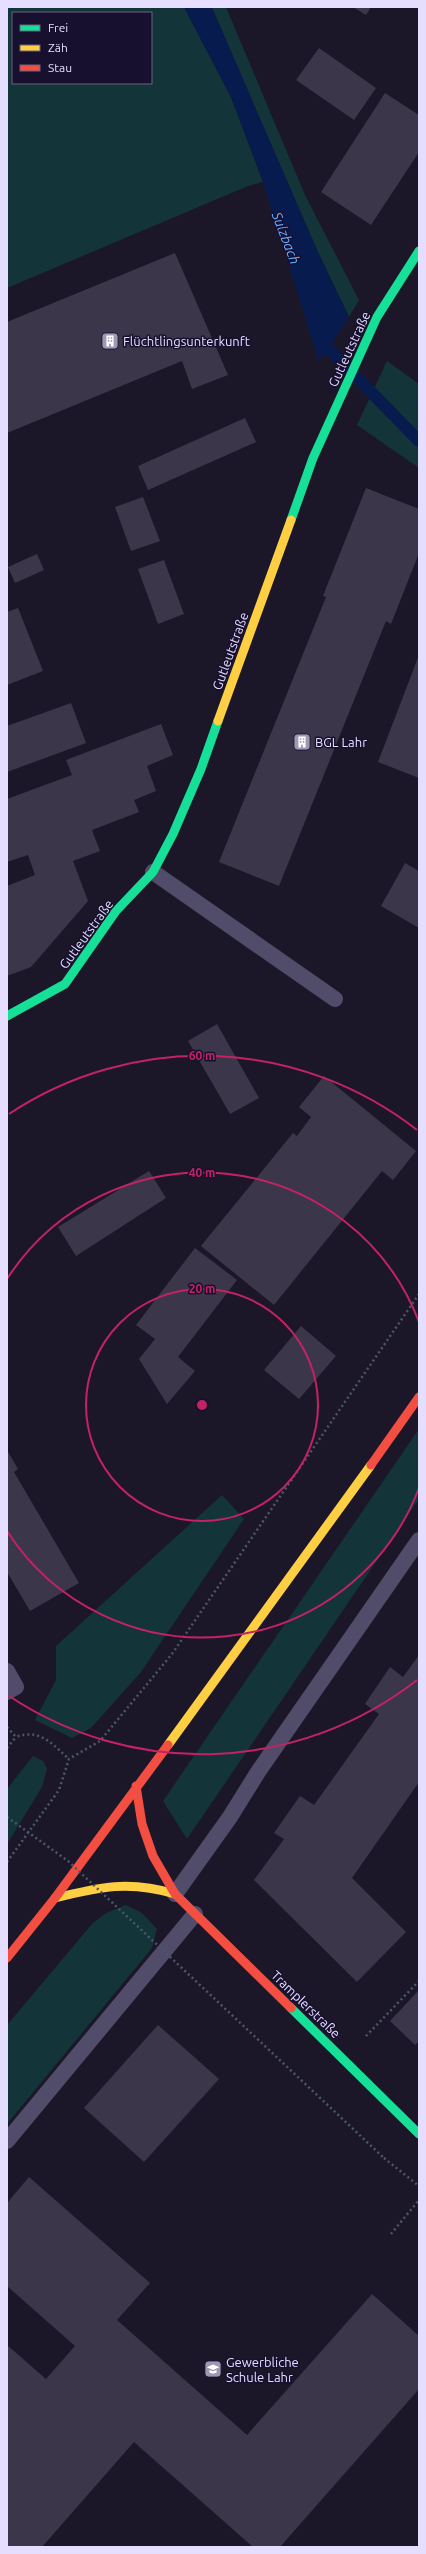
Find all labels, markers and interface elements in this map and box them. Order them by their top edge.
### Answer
legend [12,12,152,84]
text: Frei [48,21,68,34]
text: Zäh [48,41,68,54]
text: Stau [48,61,72,74]
water label: Sulzbach [268,209,303,266]
street label: Gutleutstraße [325,309,373,389]
building icon: Flüchtlingsunterkunft [100,331,120,351]
place label: Flüchtlingsunterkunft [123,334,250,348]
street label: Gutleutstraße [209,610,251,692]
building icon: BGL Lahr [292,732,312,752]
place label: BGL Lahr [315,735,367,749]
street label: Gutleutstraße [56,897,116,971]
text: 60 m [189,1049,215,1062]
text: 40 m [189,1166,215,1179]
text: 20 m [189,1282,215,1295]
centre of rings [195,1398,209,1412]
street label: Tramplerstraße [269,1968,343,2040]
place label: Gewerbliche Schule Lahr [226,2355,299,2384]
school or university icon: Gewerbliche Schule Lahr [203,2359,223,2379]

